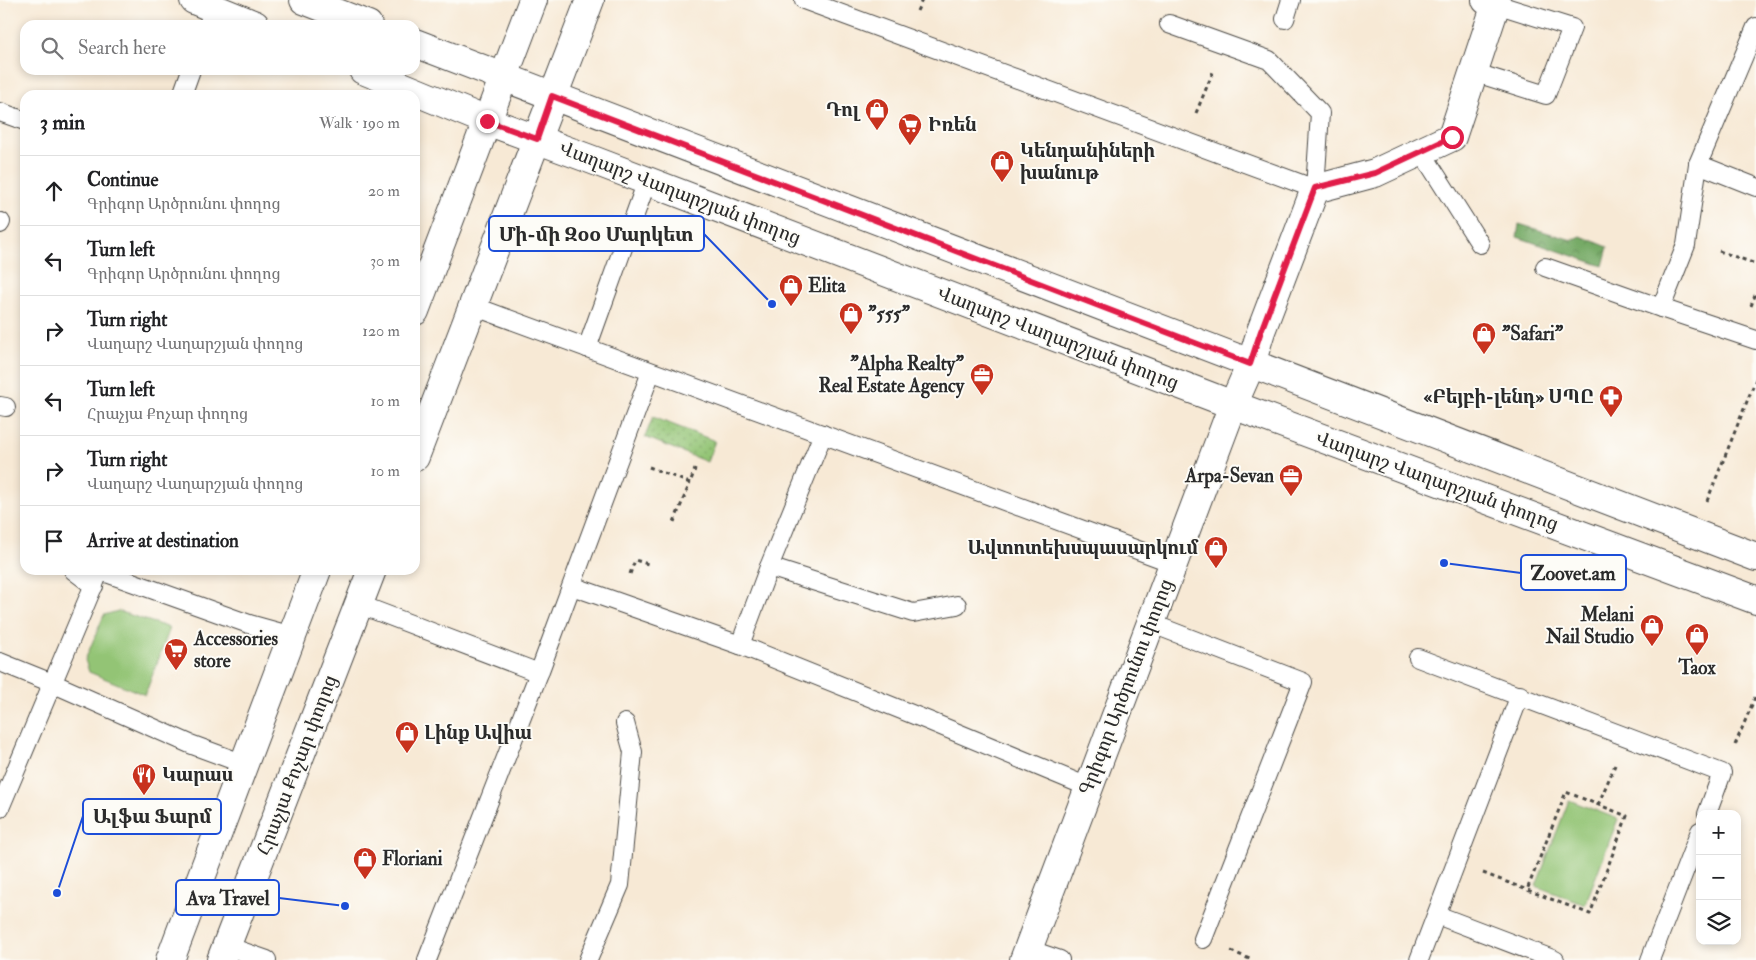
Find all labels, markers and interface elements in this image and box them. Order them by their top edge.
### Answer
search box [20,20,420,75]
icon: search [38,34,66,62]
text: Search here [78,36,166,60]
shop icon: Դոլ [864,97,890,131]
place label: Դոլ [826,98,861,122]
text: 3 min [40,109,85,136]
route end [476,110,499,133]
supermarket icon: Իռեն [897,112,923,146]
text: Walk · 190 m [319,113,400,133]
place label: Իռեն [928,113,977,137]
route start [1441,126,1464,149]
street label: Վաղարշ Վաղարշյան փողոց [556,136,804,250]
place label: Կենդանիների խանութ [1020,139,1155,185]
shop icon: Կենդանիների խանութ [989,149,1015,183]
text: Continue [87,168,158,192]
icon: ahead [40,177,68,205]
text: 20 m [368,181,400,201]
text: Գրիգոր Արծրունու փողոց [87,194,280,214]
callout: Մի-մի Զօօ Մարկետ [489,216,704,251]
text: Մի-մի Զօօ Մարկետ [499,222,693,247]
text: Turn left [87,238,155,262]
icon: left [40,247,68,275]
text: 30 m [370,251,400,271]
text: Գրիգոր Արծրունու փողոց [87,264,280,284]
shop icon: Elita [778,273,804,307]
place label: Elita [808,274,847,298]
street label: Վաղարշ Վաղարշյան փողոց [934,281,1182,395]
shop icon: "555" [838,301,864,335]
place label: "555" [868,302,910,326]
text: Turn right [87,308,167,332]
icon: right [40,317,68,345]
text: 120 m [362,321,400,341]
shop icon: "Safari" [1471,321,1497,355]
place label: "Safari" [1502,322,1564,346]
text: Վաղարշ Վաղարշյան փողոց [87,334,303,354]
place label: "Alpha Realty" Real Estate Agency [819,352,965,399]
office icon: "Alpha Realty" Real Estate Agency [969,362,995,396]
text: Turn left [87,378,155,402]
pharmacy icon: «Բեյբի-լենդ» ՍՊԸ [1598,384,1624,418]
place label: «Բեյբի-լենդ» ՍՊԸ [1423,385,1594,409]
icon: left [40,387,68,415]
text: 10 m [370,391,400,411]
text: Հրաչյա Քոչար փողոց [87,404,248,424]
street label: Վաղարշ Վաղարշյան փողոց [1312,426,1562,536]
text: Turn right [87,448,167,472]
icon: right [40,457,68,485]
text: 10 m [370,461,400,481]
office icon: Arpa-Sevan [1278,463,1304,497]
place label: Arpa-Sevan [1184,464,1274,489]
text: Վաղարշ Վաղարշյան փողոց [87,474,303,494]
icon: arrive [40,527,68,555]
text: Arrive at destination [87,529,239,553]
shop icon: Ավտոտեխսպասարկում [1203,535,1229,569]
place label: Ավտոտեխսպասարկում [968,536,1199,560]
callout: Zoovet.am [1521,555,1626,590]
text: Zoovet.am [1530,561,1616,586]
street label: Գրիգոր Արծրունու փողոց [1074,575,1178,799]
place label: Melani Nail Studio [1545,603,1634,649]
shop icon: Melani Nail Studio [1639,613,1665,647]
shop icon: Taox [1684,622,1710,656]
place label: Accessories store [193,627,278,673]
supermarket icon: Accessories store [163,637,189,671]
place label: Taox [1677,656,1716,680]
street label: Հրաչյա Քոչար փողոց [252,671,342,859]
shop icon: Լինք Ավիա [394,720,420,754]
place label: Լինք Ավիա [424,721,532,745]
restaurant icon: Կարաս [131,762,157,796]
place label: Կարաս [162,763,233,787]
callout: Ալֆա Ֆարմ [83,799,221,834]
text: Ալֆա Ֆարմ [93,804,212,829]
map controls [1696,810,1741,945]
button: + [1696,810,1741,855]
shop icon: Floriani [352,846,378,880]
place label: Floriani [382,847,443,871]
button: − [1696,855,1741,900]
callout: Ava Travel [176,880,279,915]
text: Ava Travel [185,886,270,911]
button: layers [1696,900,1741,945]

